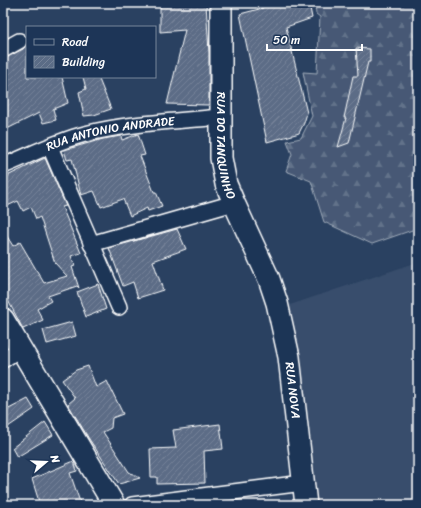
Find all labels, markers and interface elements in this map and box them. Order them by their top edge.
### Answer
legend [26,26,156,78]
scale bar [267,26,362,52]
text: 50 m [273,29,300,51]
text: Road [62,31,89,53]
text: Building [62,51,105,73]
street label: RUA DO TANQUINHO [210,92,242,203]
street label: RUA ANTONIO ANDRADE [43,110,177,157]
street label: RUA NOVA [279,361,307,420]
north arrow [26,442,66,482]
text: N [44,451,65,466]

